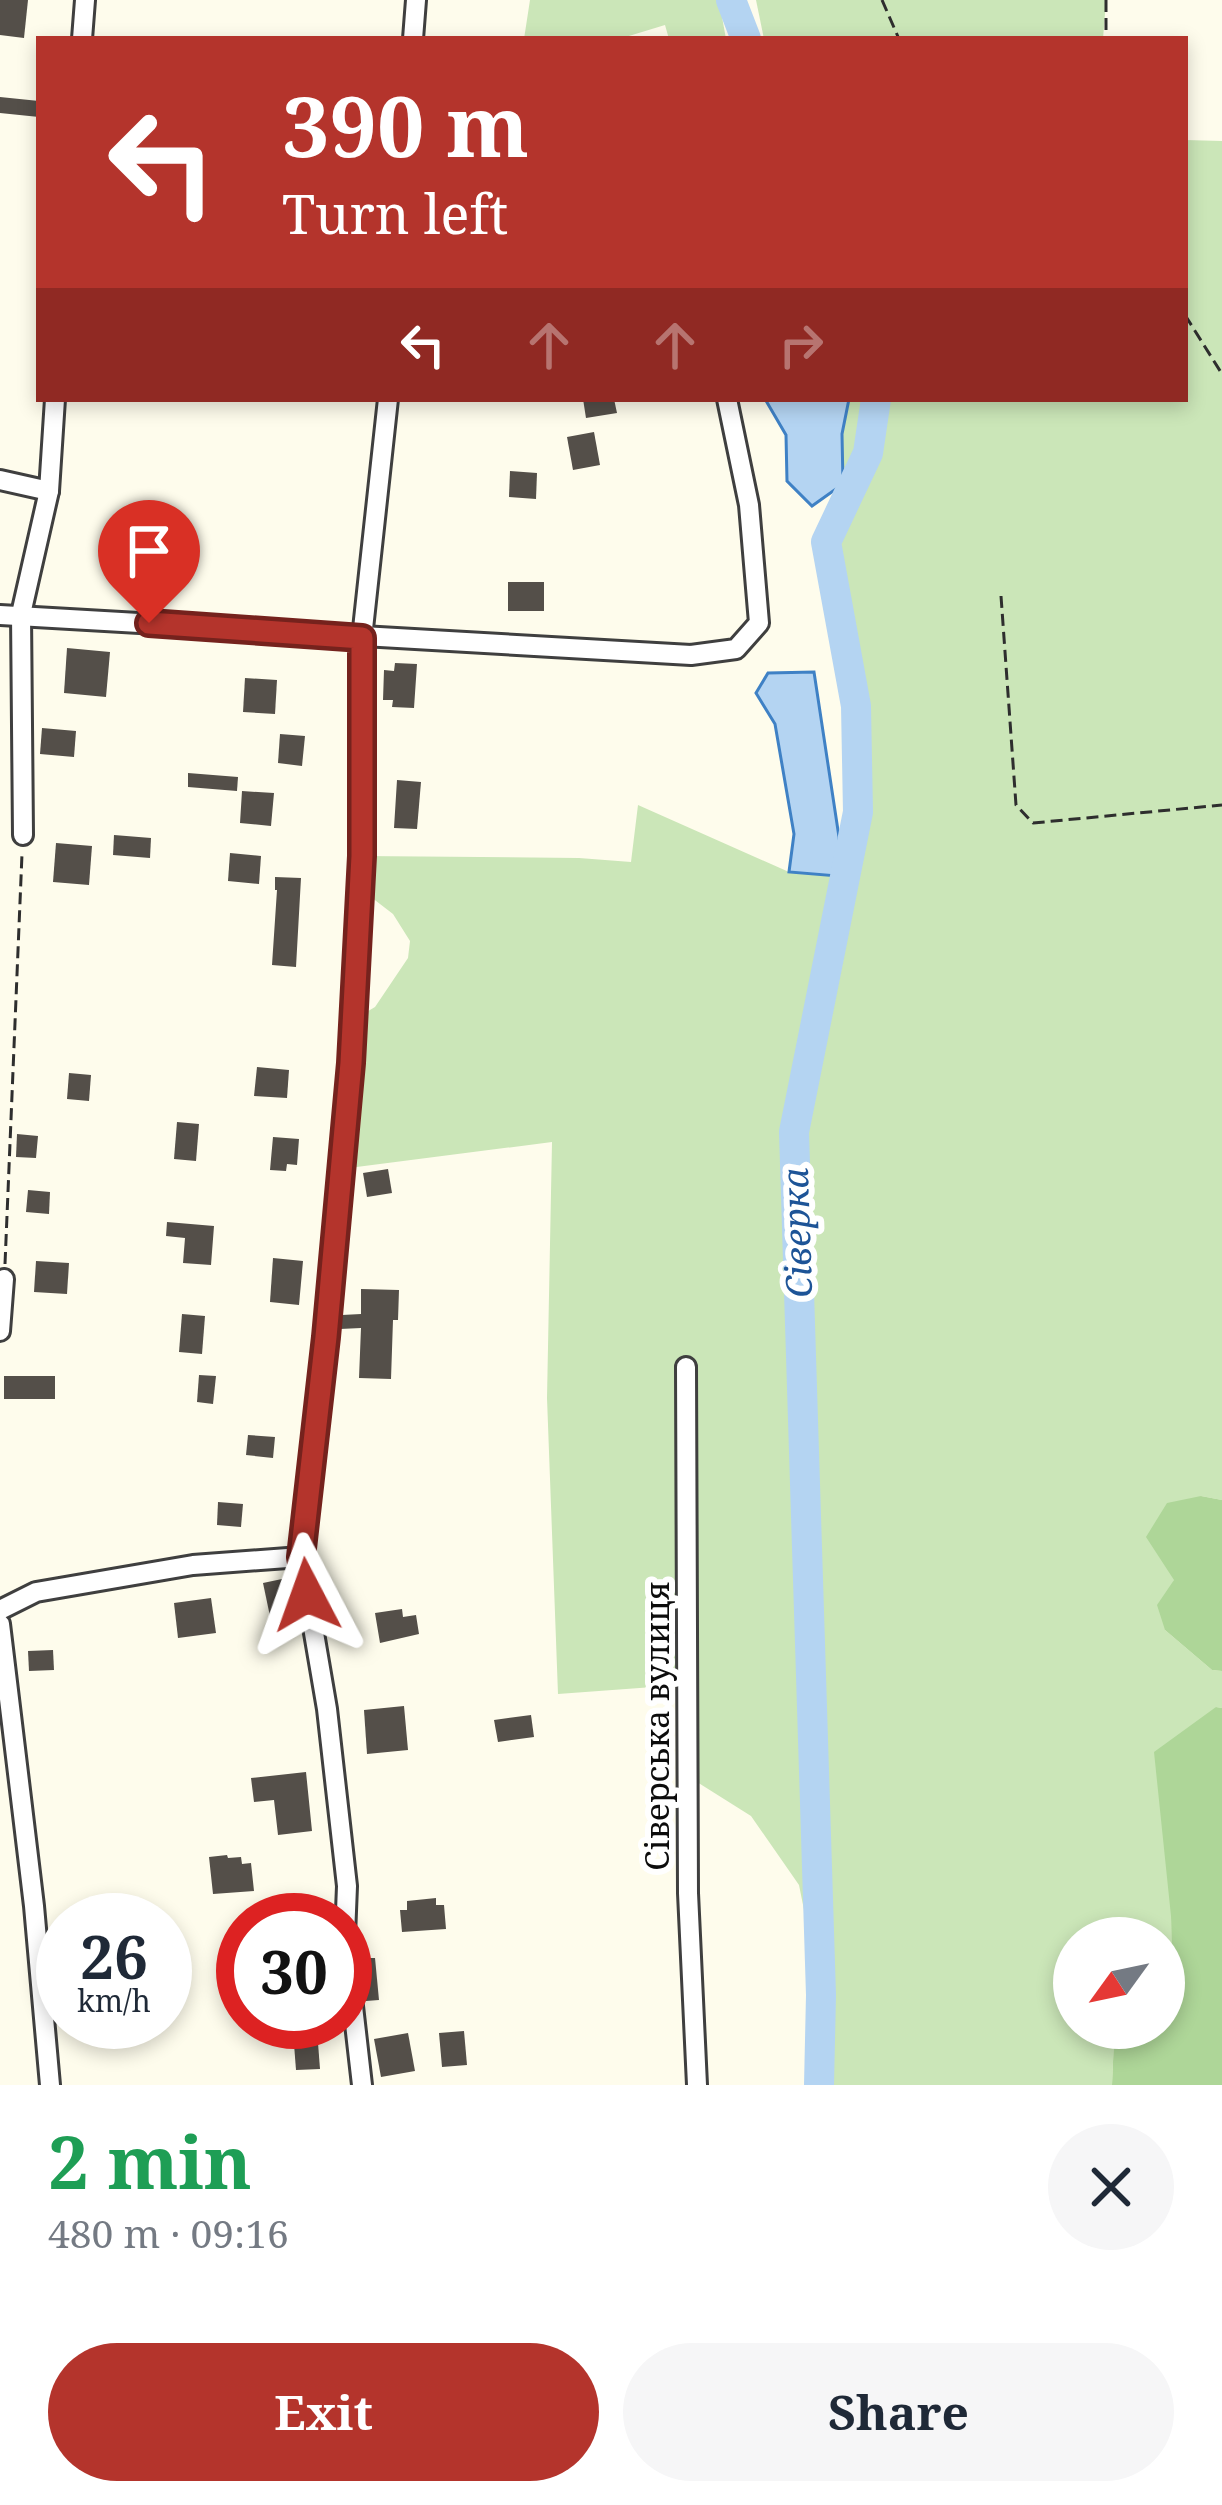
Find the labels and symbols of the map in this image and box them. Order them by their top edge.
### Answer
pin [98,500,200,623]
water label: Сіверка [770,1167,823,1299]
position arrow [244,1532,370,1658]
street label: Сіверська вулиця [634,1581,679,1871]
speed limit sign: 30 [216,1893,372,2049]
north arrow [1053,1917,1185,2049]

